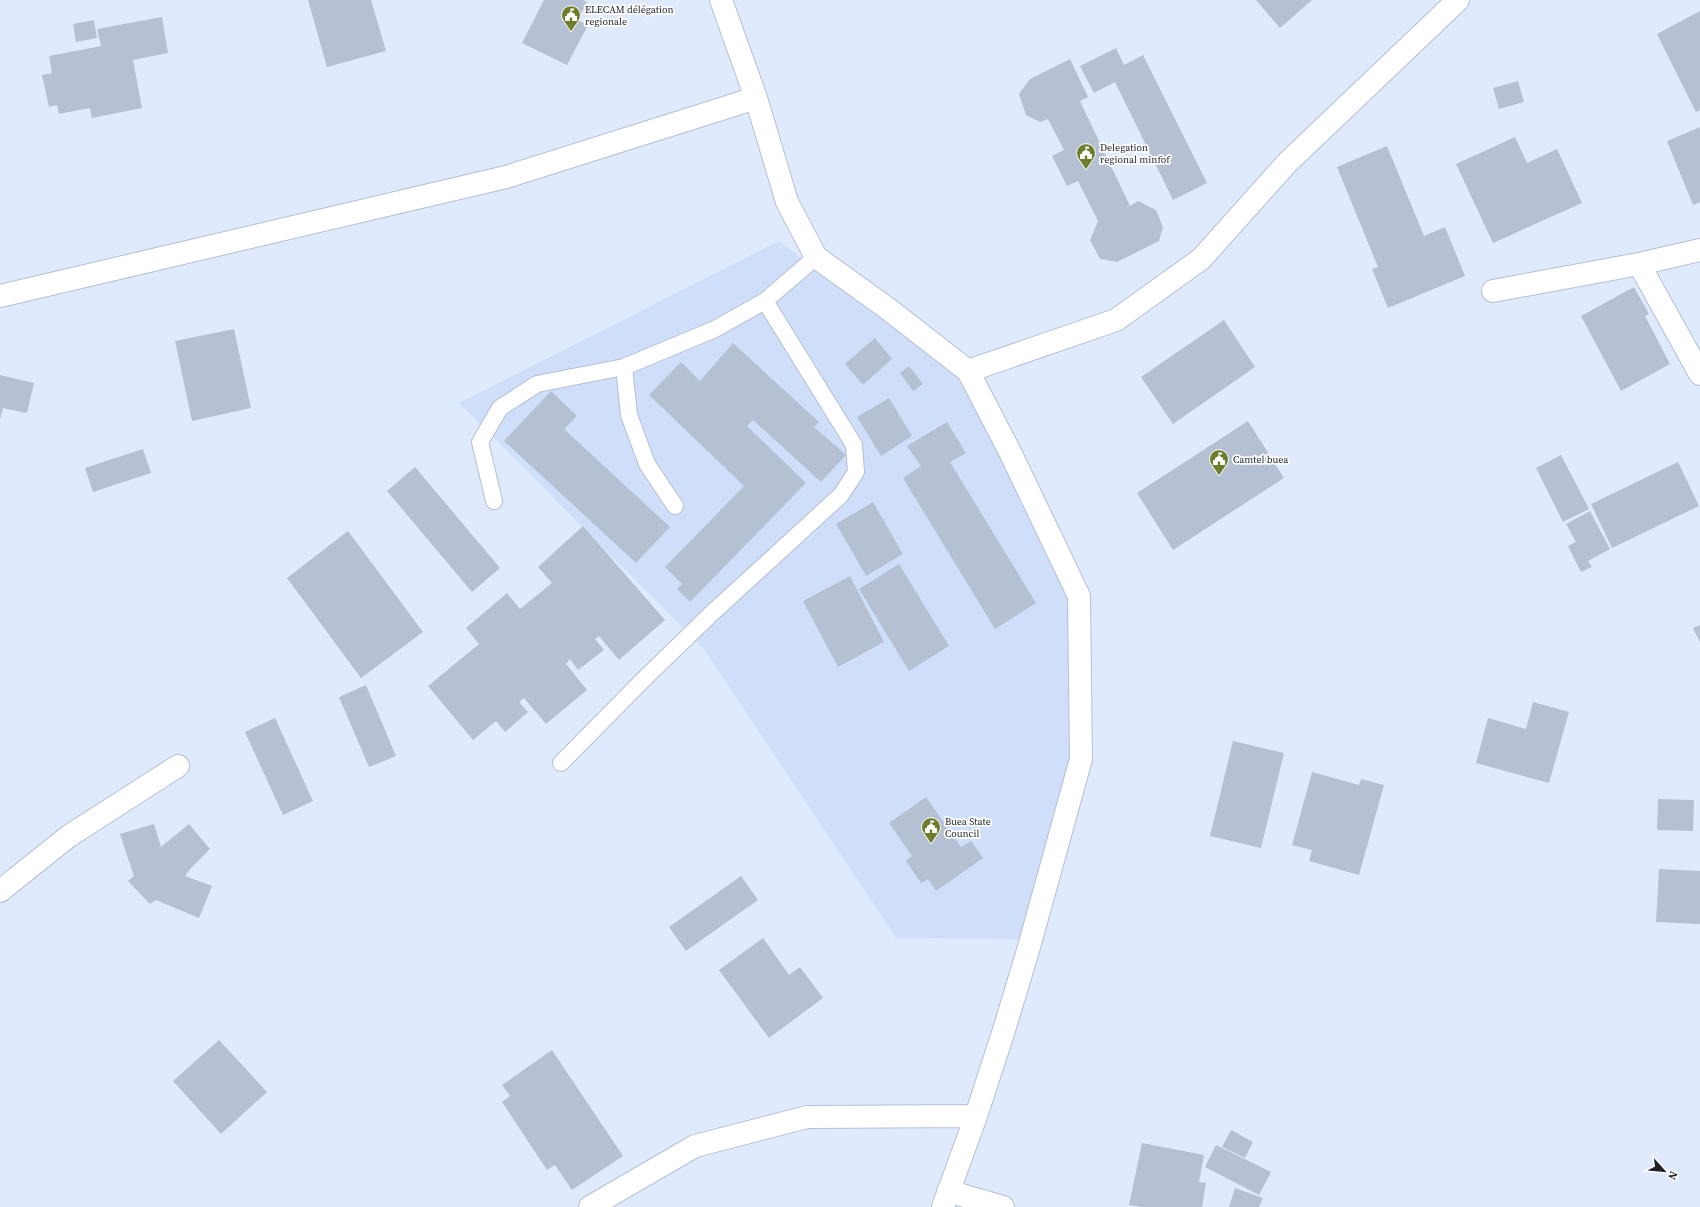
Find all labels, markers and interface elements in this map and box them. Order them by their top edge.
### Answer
place label: ELECAM délégation regionale [585,3,674,28]
public building icon: ELECAM délégation regionale [560,4,582,32]
place label: Delegation regional minfof [1100,141,1171,166]
public building icon: Delegation regional minfof [1075,142,1097,170]
public building icon: Camtel buea [1208,448,1230,476]
place label: Camtel buea [1233,453,1289,466]
place label: Buea State Council [945,815,991,840]
public building icon: Buea State Council [920,816,942,844]
north arrow [1644,1151,1684,1191]
text: N [1664,1168,1681,1182]

